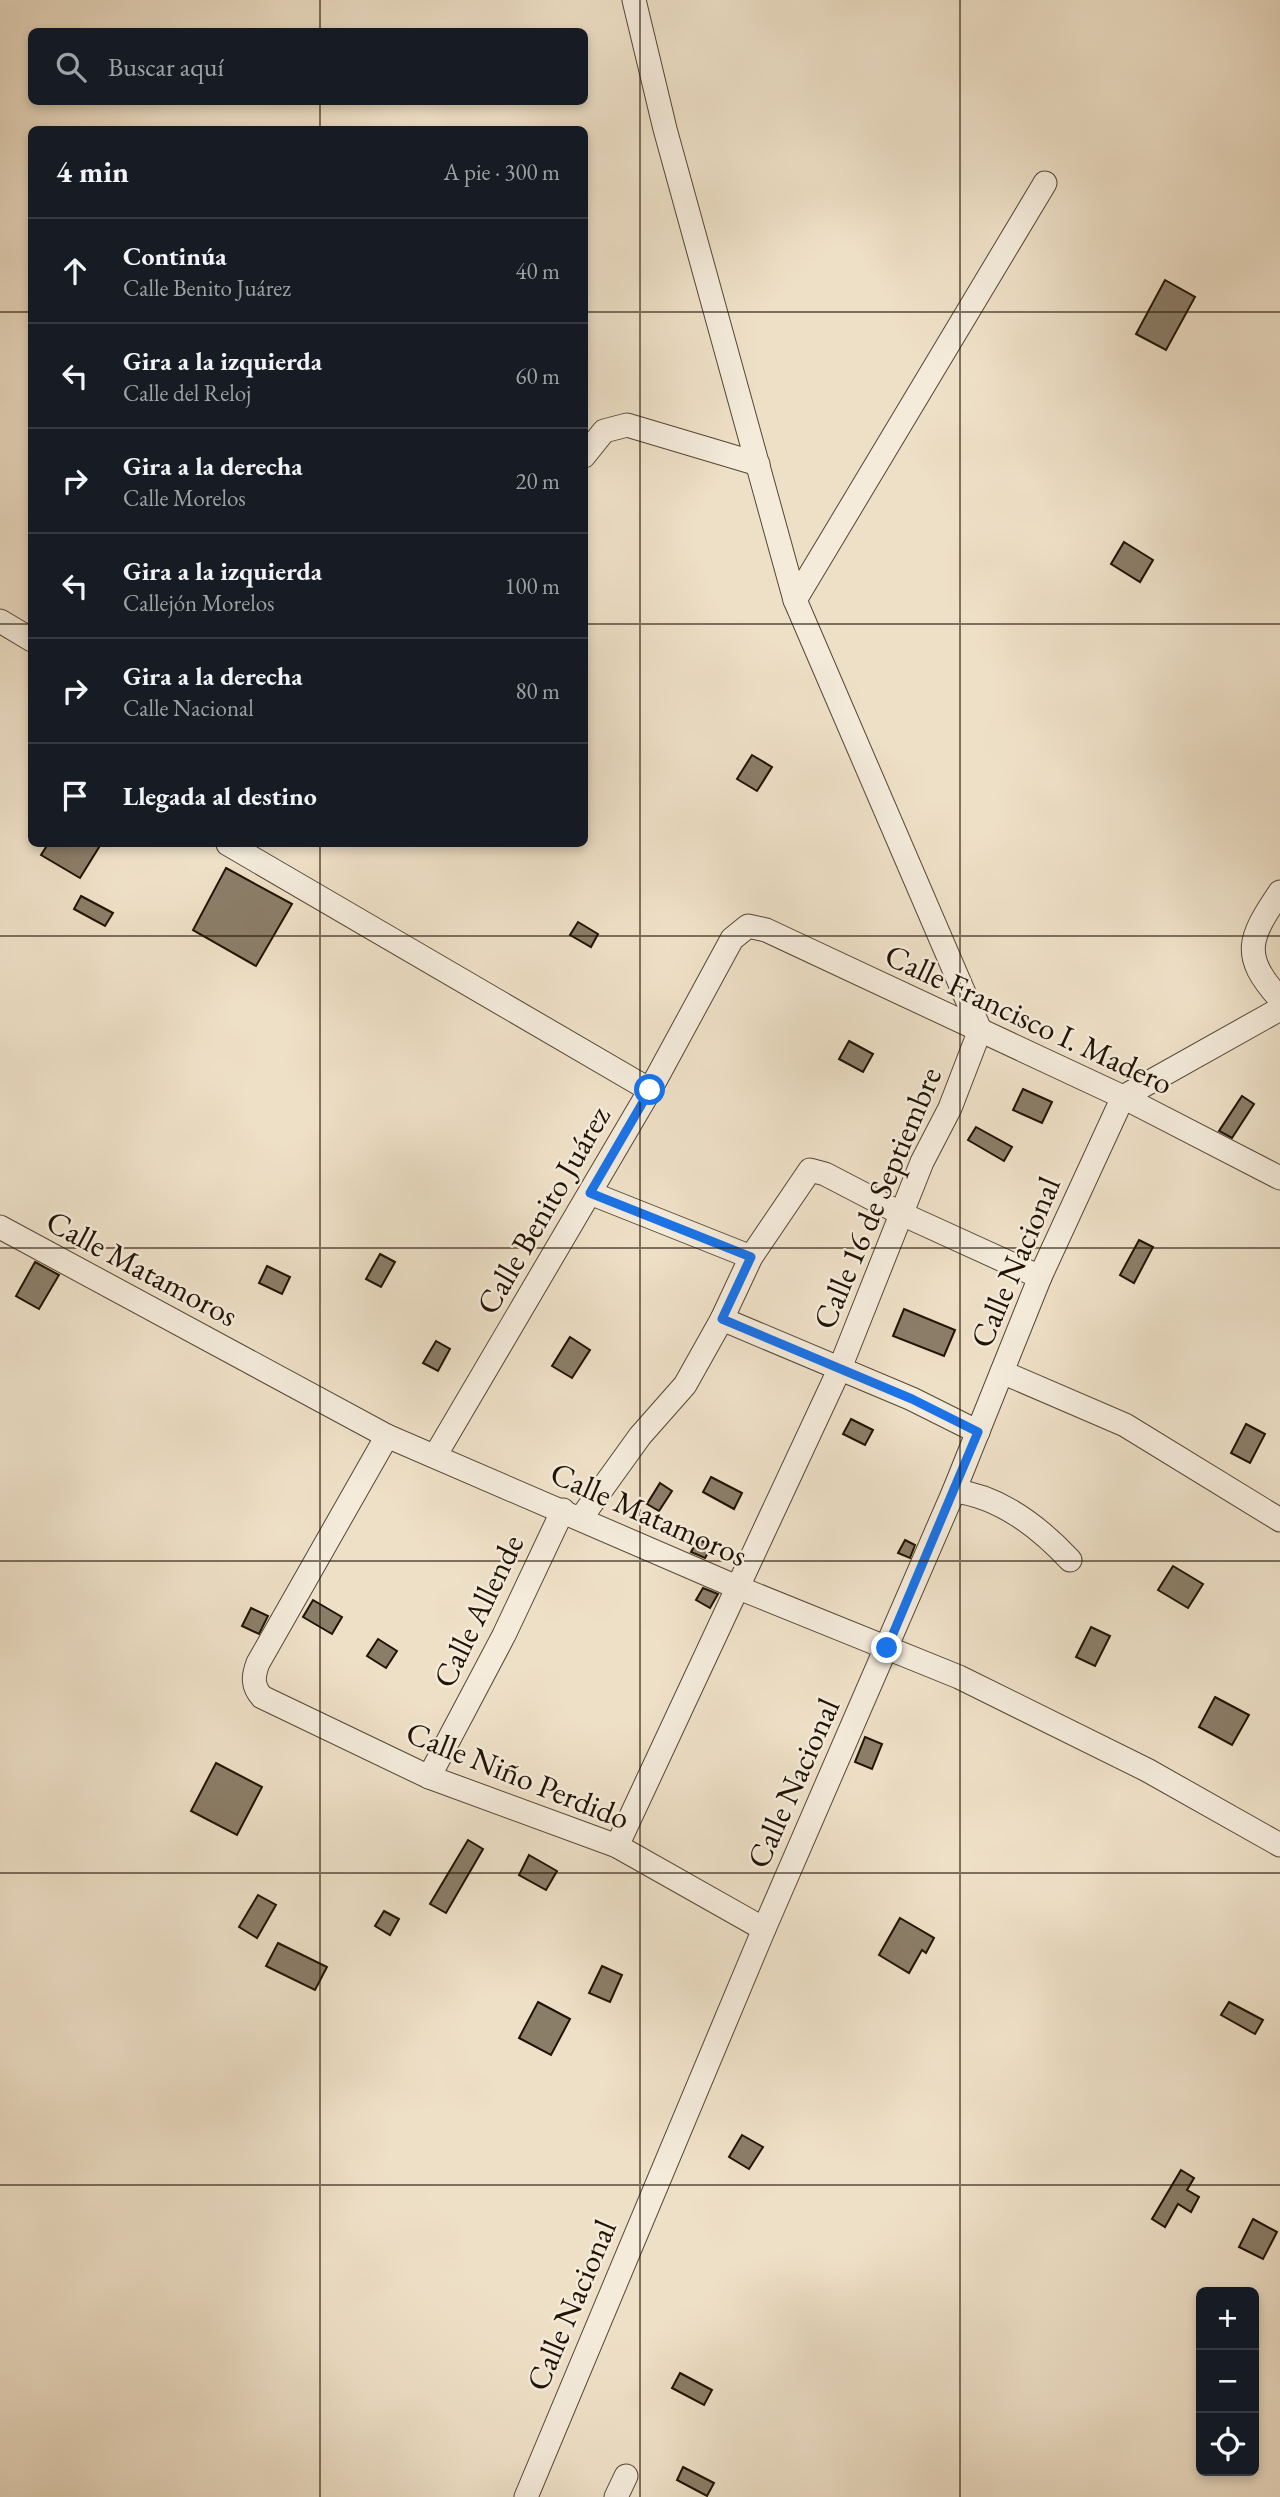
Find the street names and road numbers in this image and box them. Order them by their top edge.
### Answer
street label: Calle Francisco I. Madero [878,934,1180,1104]
street label: Calle 16 de Septiembre [803,1061,951,1335]
street label: Calle Benito Juárez [466,1098,620,1322]
street label: Calle Nacional [960,1170,1070,1354]
street label: Calle Matamoros [39,1200,245,1336]
street label: Calle Matamoros [544,1452,754,1576]
street label: Calle Allende [423,1528,533,1694]
street label: Calle Nacional [737,1691,849,1875]
street label: Calle Niño Perdido [400,1711,636,1839]
street label: Calle Nacional [516,2213,626,2397]

